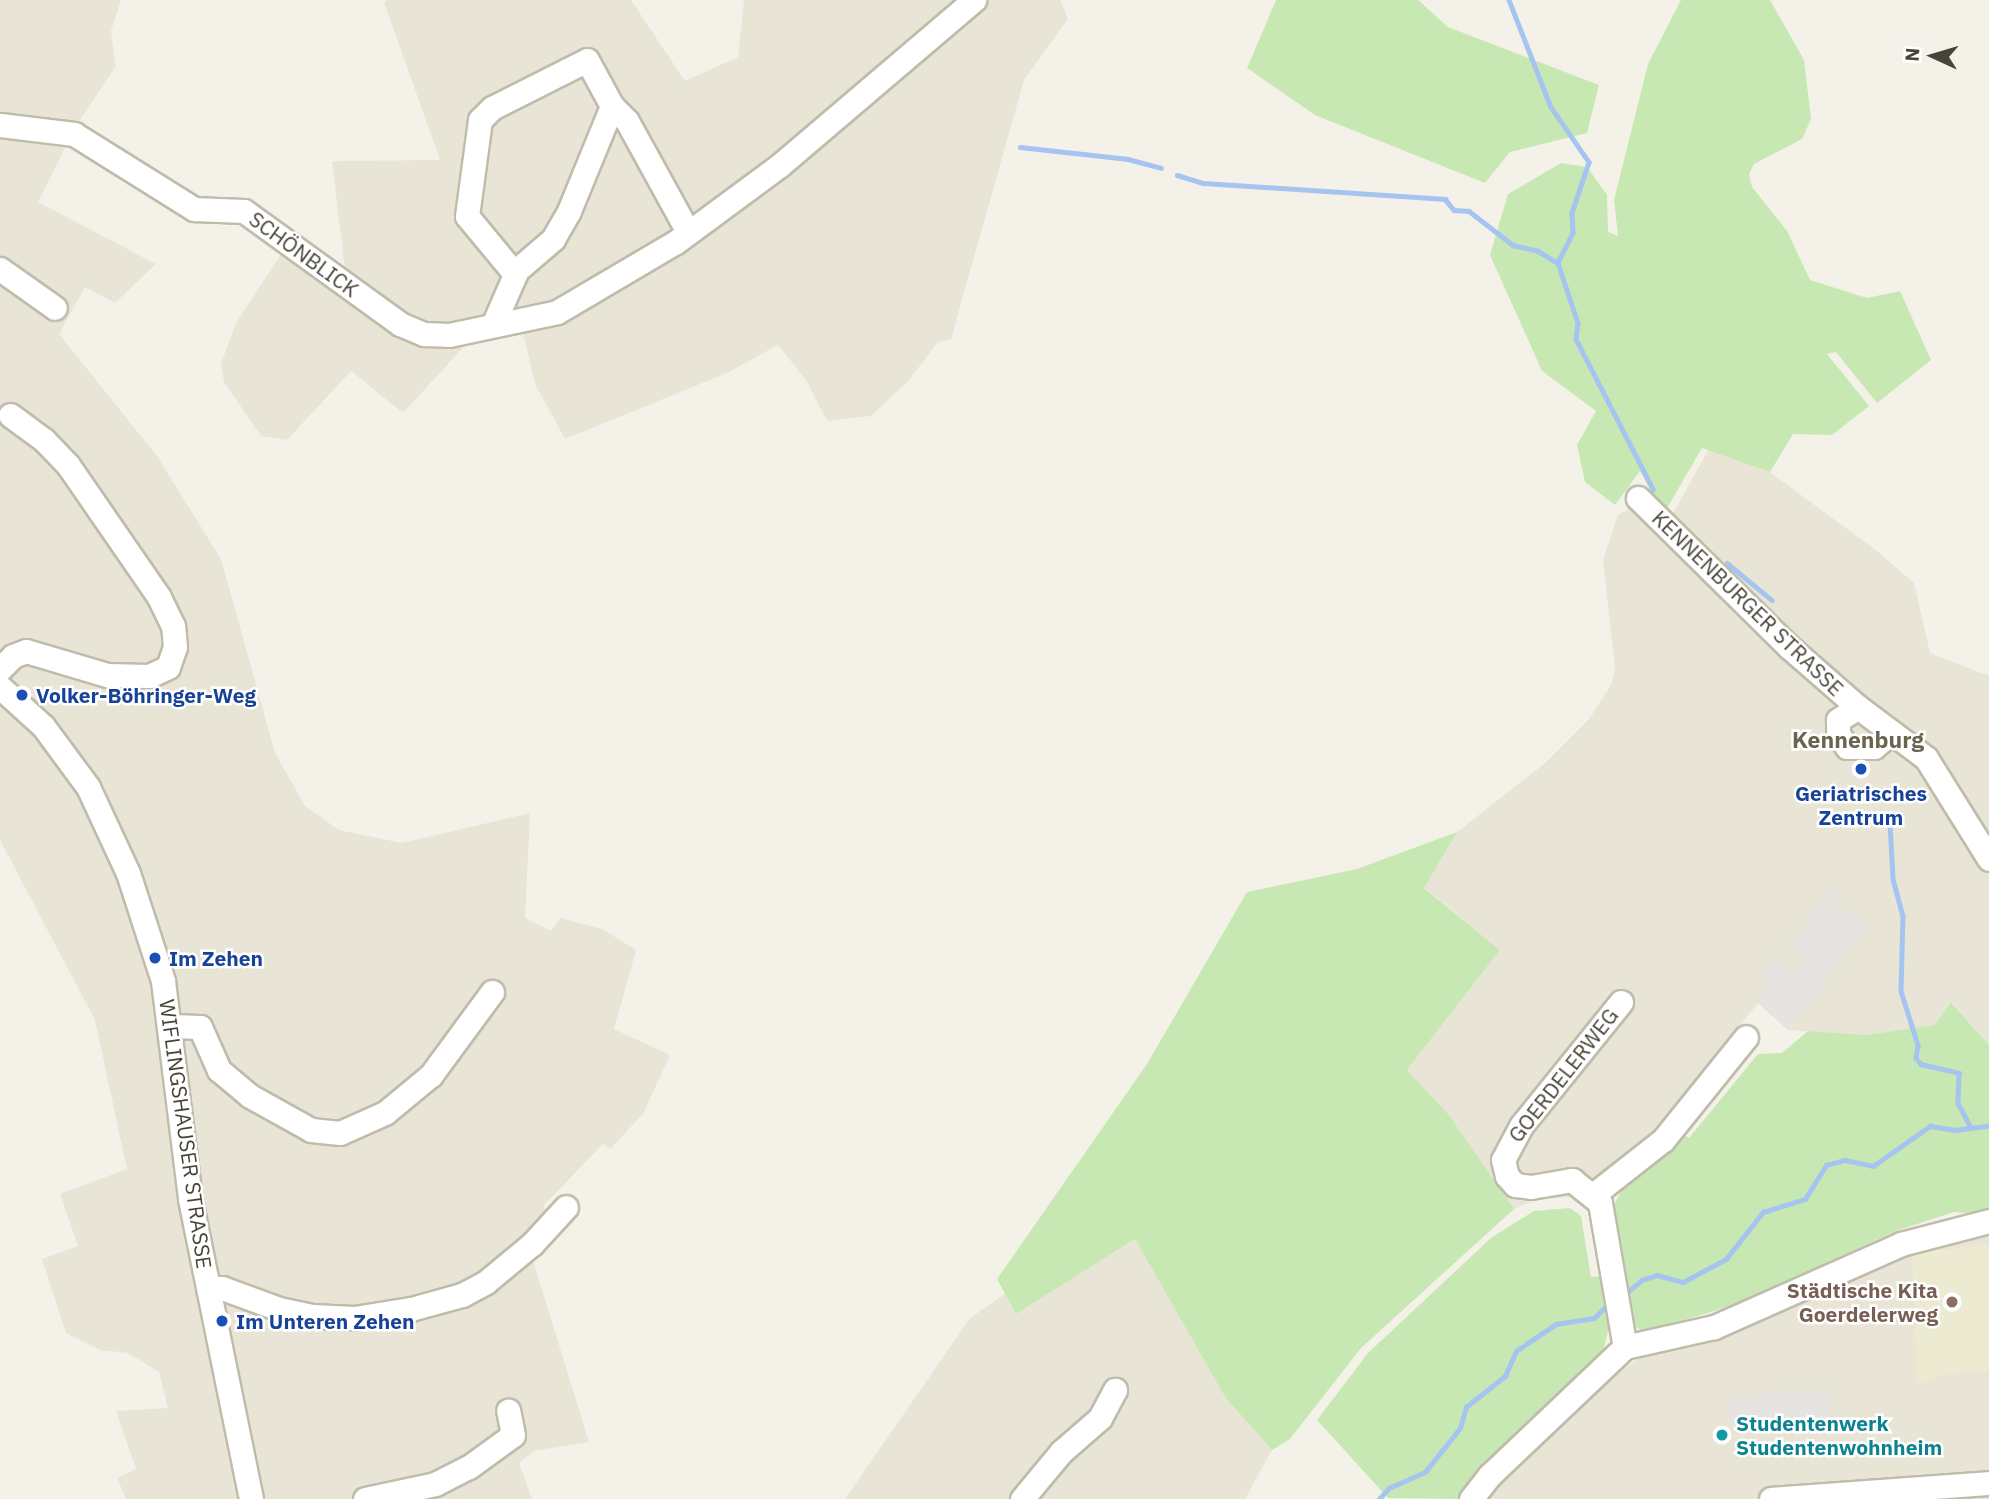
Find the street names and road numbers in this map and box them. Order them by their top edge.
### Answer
street label: SCHÖNBLICK [244,206,364,302]
street label: KENNENBURGER STRASSE [1647,505,1849,701]
street label: WIFLINGSHAUSER STRASSE [155,998,217,1270]
street label: GOERDELERWEG [1503,1003,1623,1147]

